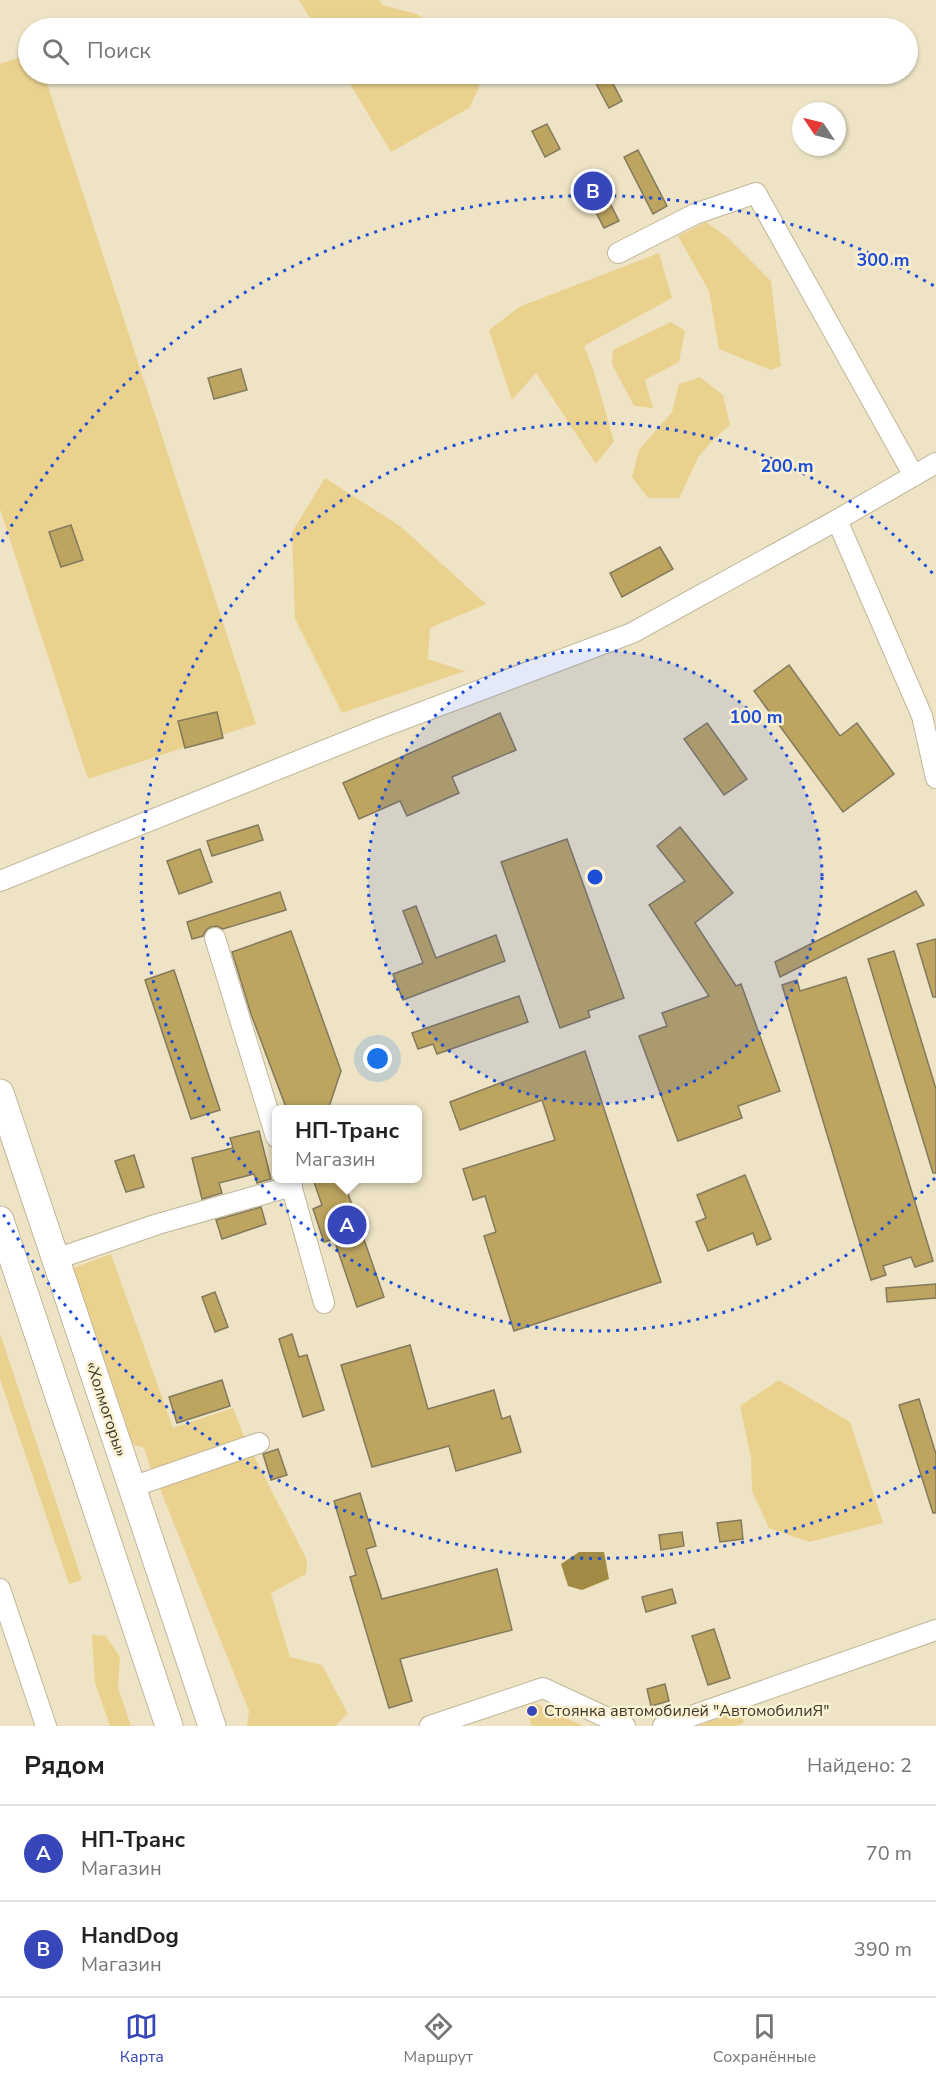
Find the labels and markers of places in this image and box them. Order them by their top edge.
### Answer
pin: B [574,168,612,213]
centre of rings [585,867,605,887]
pin: A [328,1202,366,1248]
place label: Стоянка автомобилей "АвтомобилиЯ" [544,1700,830,1722]
marker: Стоянка автомобилей "АвтомобилиЯ" [525,1704,539,1718]

